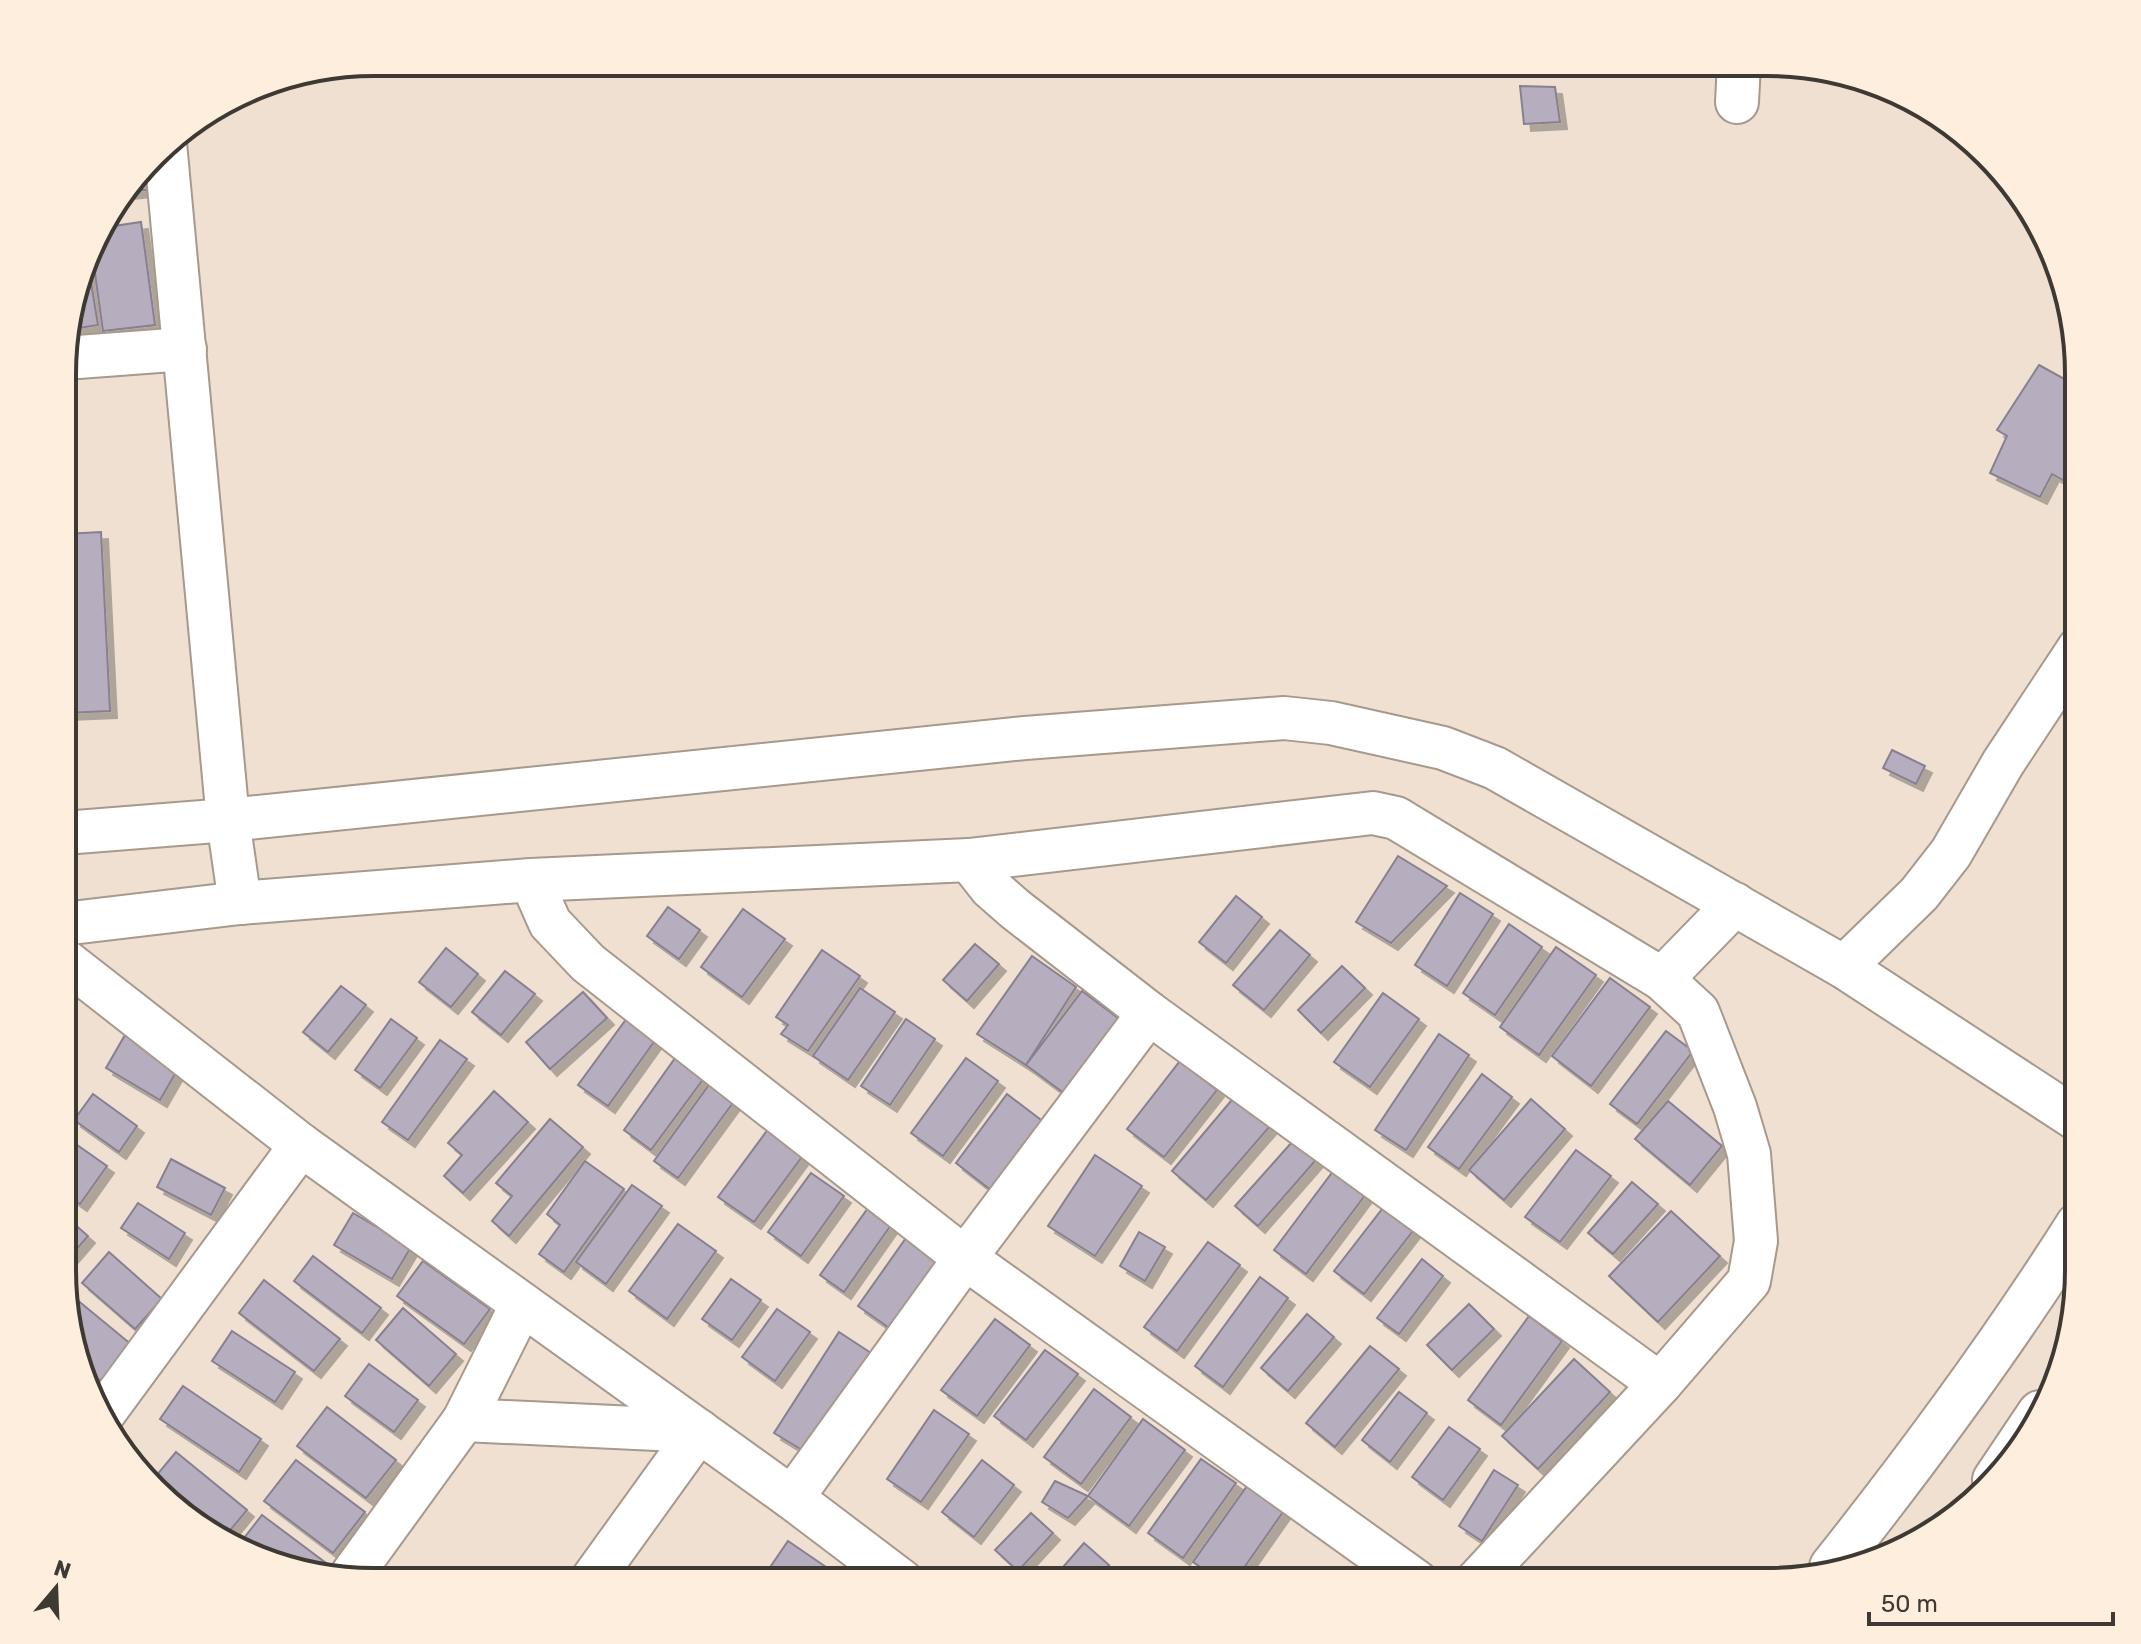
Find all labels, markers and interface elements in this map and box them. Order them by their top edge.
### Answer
north arrow [16,1548,96,1628]
text: N [50,1554,74,1585]
scale bar [1869,1576,2113,1626]
text: 50 m [1881,1590,1938,1618]

